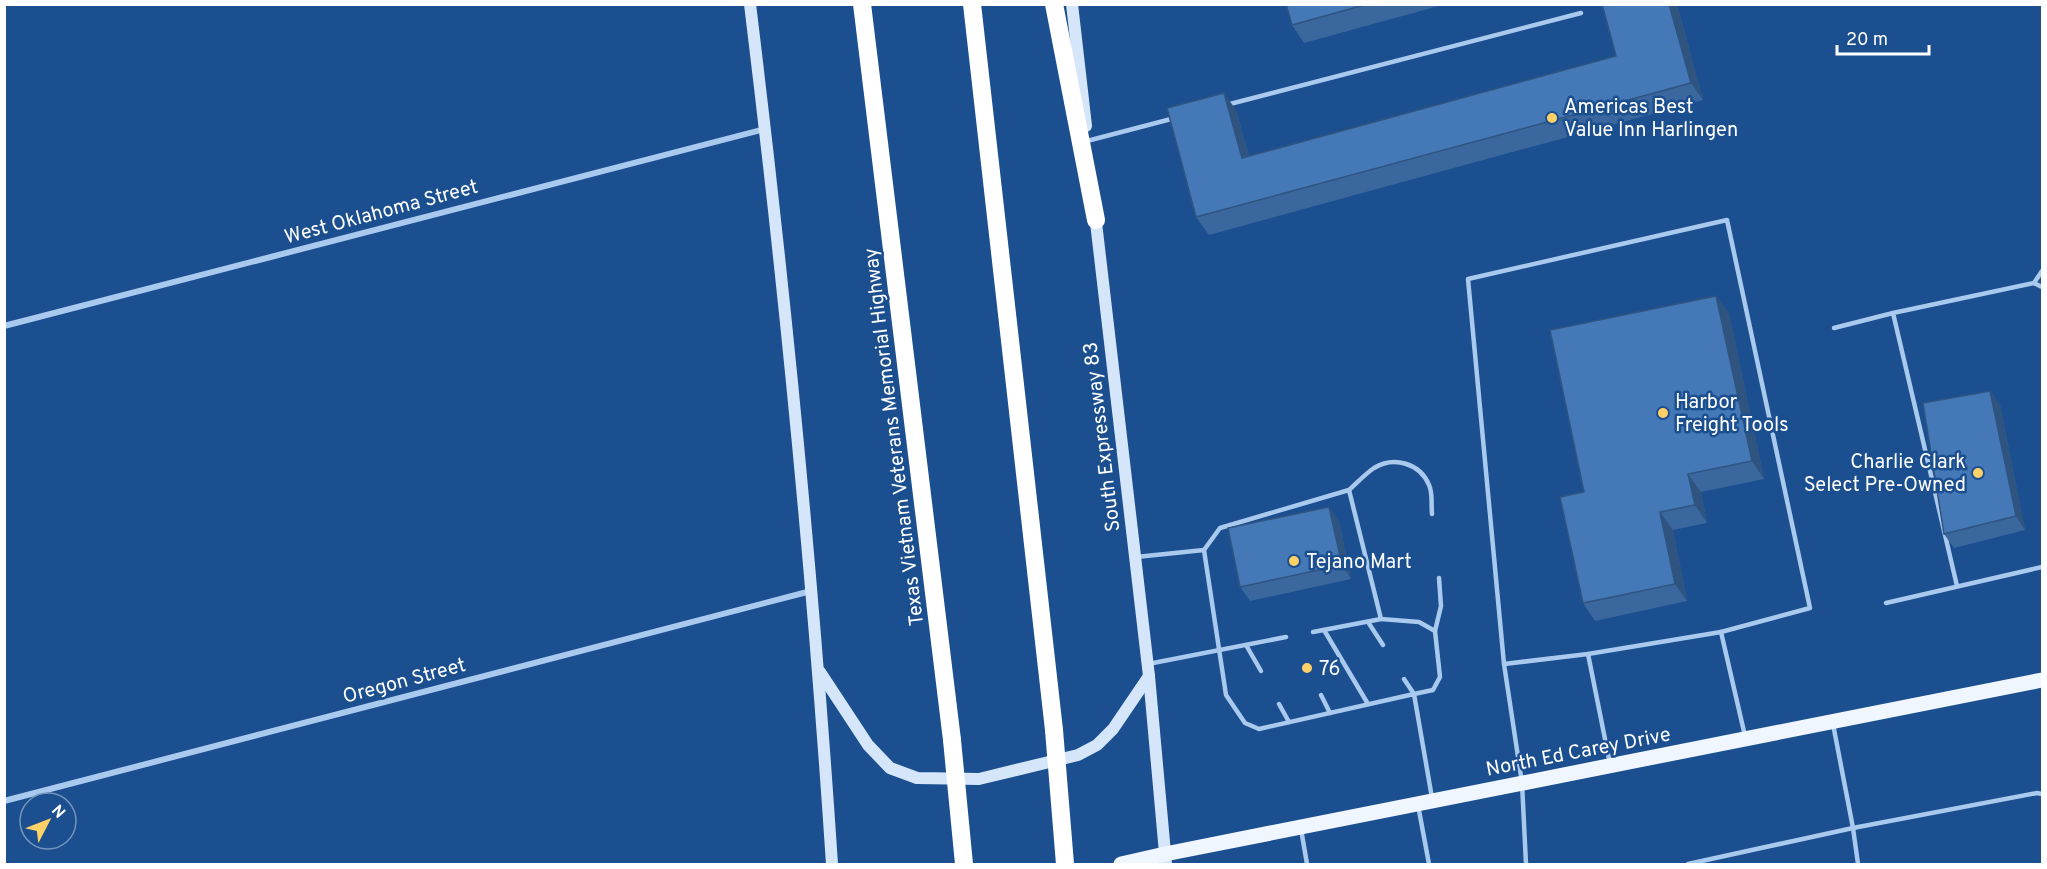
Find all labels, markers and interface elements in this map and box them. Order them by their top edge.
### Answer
scale bar [1837,18,1928,56]
text: 20 m [1846,29,1888,52]
place label: Americas Best Value Inn Harlingen [1564,95,1738,144]
marker: Americas Best Value Inn Harlingen [1545,111,1559,125]
street label: West Oklahoma Street [282,175,481,251]
street label: Texas Vietnam Veterans Memorial Highway [859,246,931,627]
street label: South Expressway 83 [1078,340,1128,533]
place label: Harbor Freight Tools [1675,390,1789,439]
marker: Harbor Freight Tools [1656,406,1670,420]
place label: Charlie Clark Select Pre-Owned [1804,450,1966,499]
marker: Charlie Clark Select Pre-Owned [1971,466,1985,480]
place label: Tejano Mart [1306,550,1412,576]
marker: Tejano Mart [1287,554,1301,568]
street label: Oregon Street [340,653,469,711]
place label: 76 [1319,657,1340,683]
marker: 76 [1300,661,1314,675]
street label: North Ed Carey Drive [1484,722,1673,784]
north arrow [18,791,78,851]
text: N [46,801,69,823]

